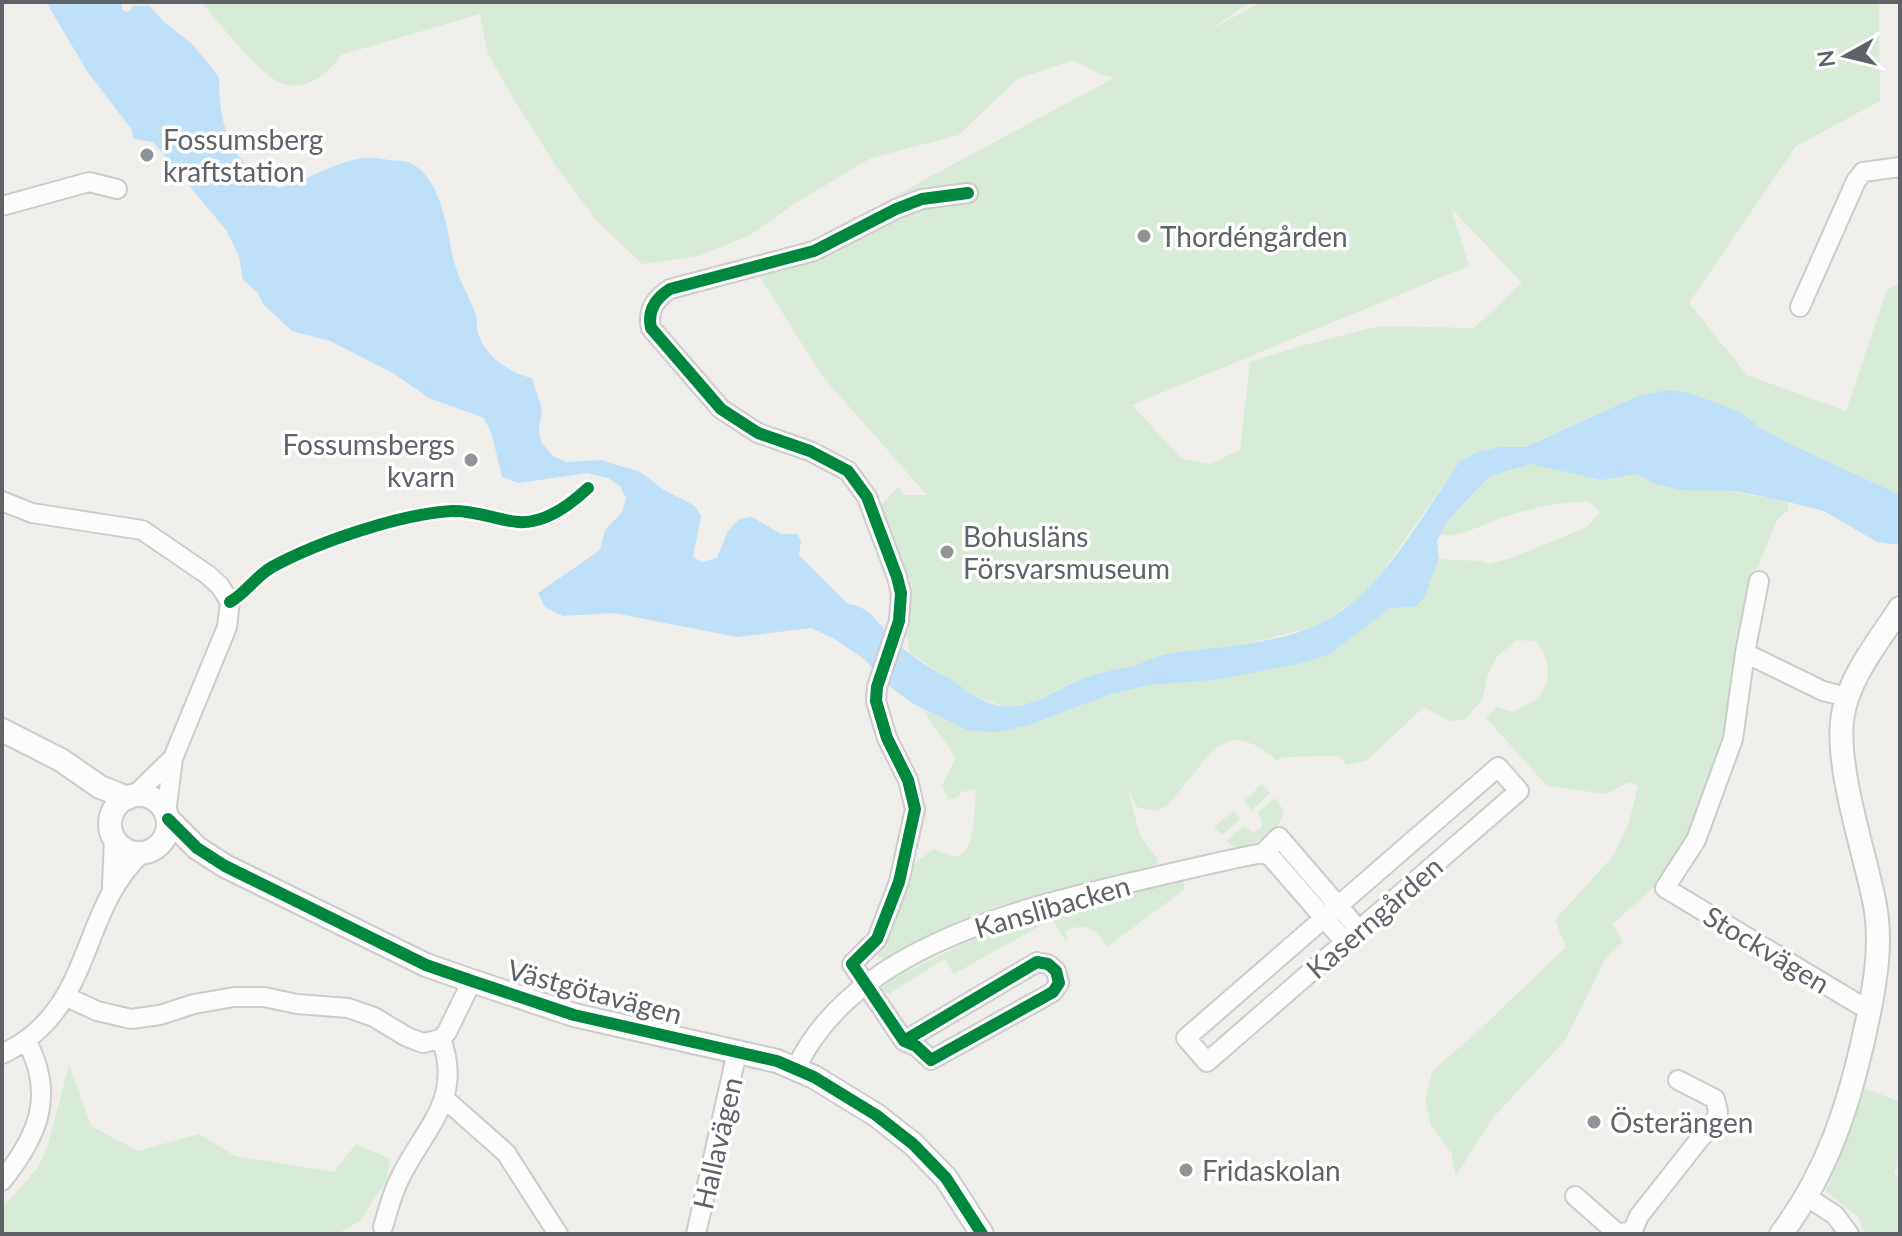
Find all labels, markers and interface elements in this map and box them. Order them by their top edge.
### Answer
north arrow [1806,16,1886,96]
text: N [1811,49,1840,69]
place label: Fossumsberg kraftstation [163,122,323,188]
marker: Fossumsberg kraftstation [138,146,156,164]
place label: Thordéngården [1160,219,1348,253]
marker: Thordéngården [1135,227,1153,245]
place label: Fossumsbergs kvarn [282,427,455,493]
marker: Fossumsbergs kvarn [462,451,480,469]
place label: Bohusläns Försvarsmuseum [963,519,1170,585]
marker: Bohusläns Försvarsmuseum [938,543,956,561]
street label: Kaserngården [1299,849,1449,985]
street label: Kanslibacken [970,868,1134,944]
street label: Stockvägen [1698,898,1836,1000]
street label: Västgötavägen [504,951,686,1031]
street label: Hallavägen [685,1074,749,1212]
place label: Österängen [1610,1105,1753,1139]
marker: Österängen [1585,1113,1603,1131]
place label: Fridaskolan [1202,1153,1341,1187]
marker: Fridaskolan [1177,1161,1195,1179]

